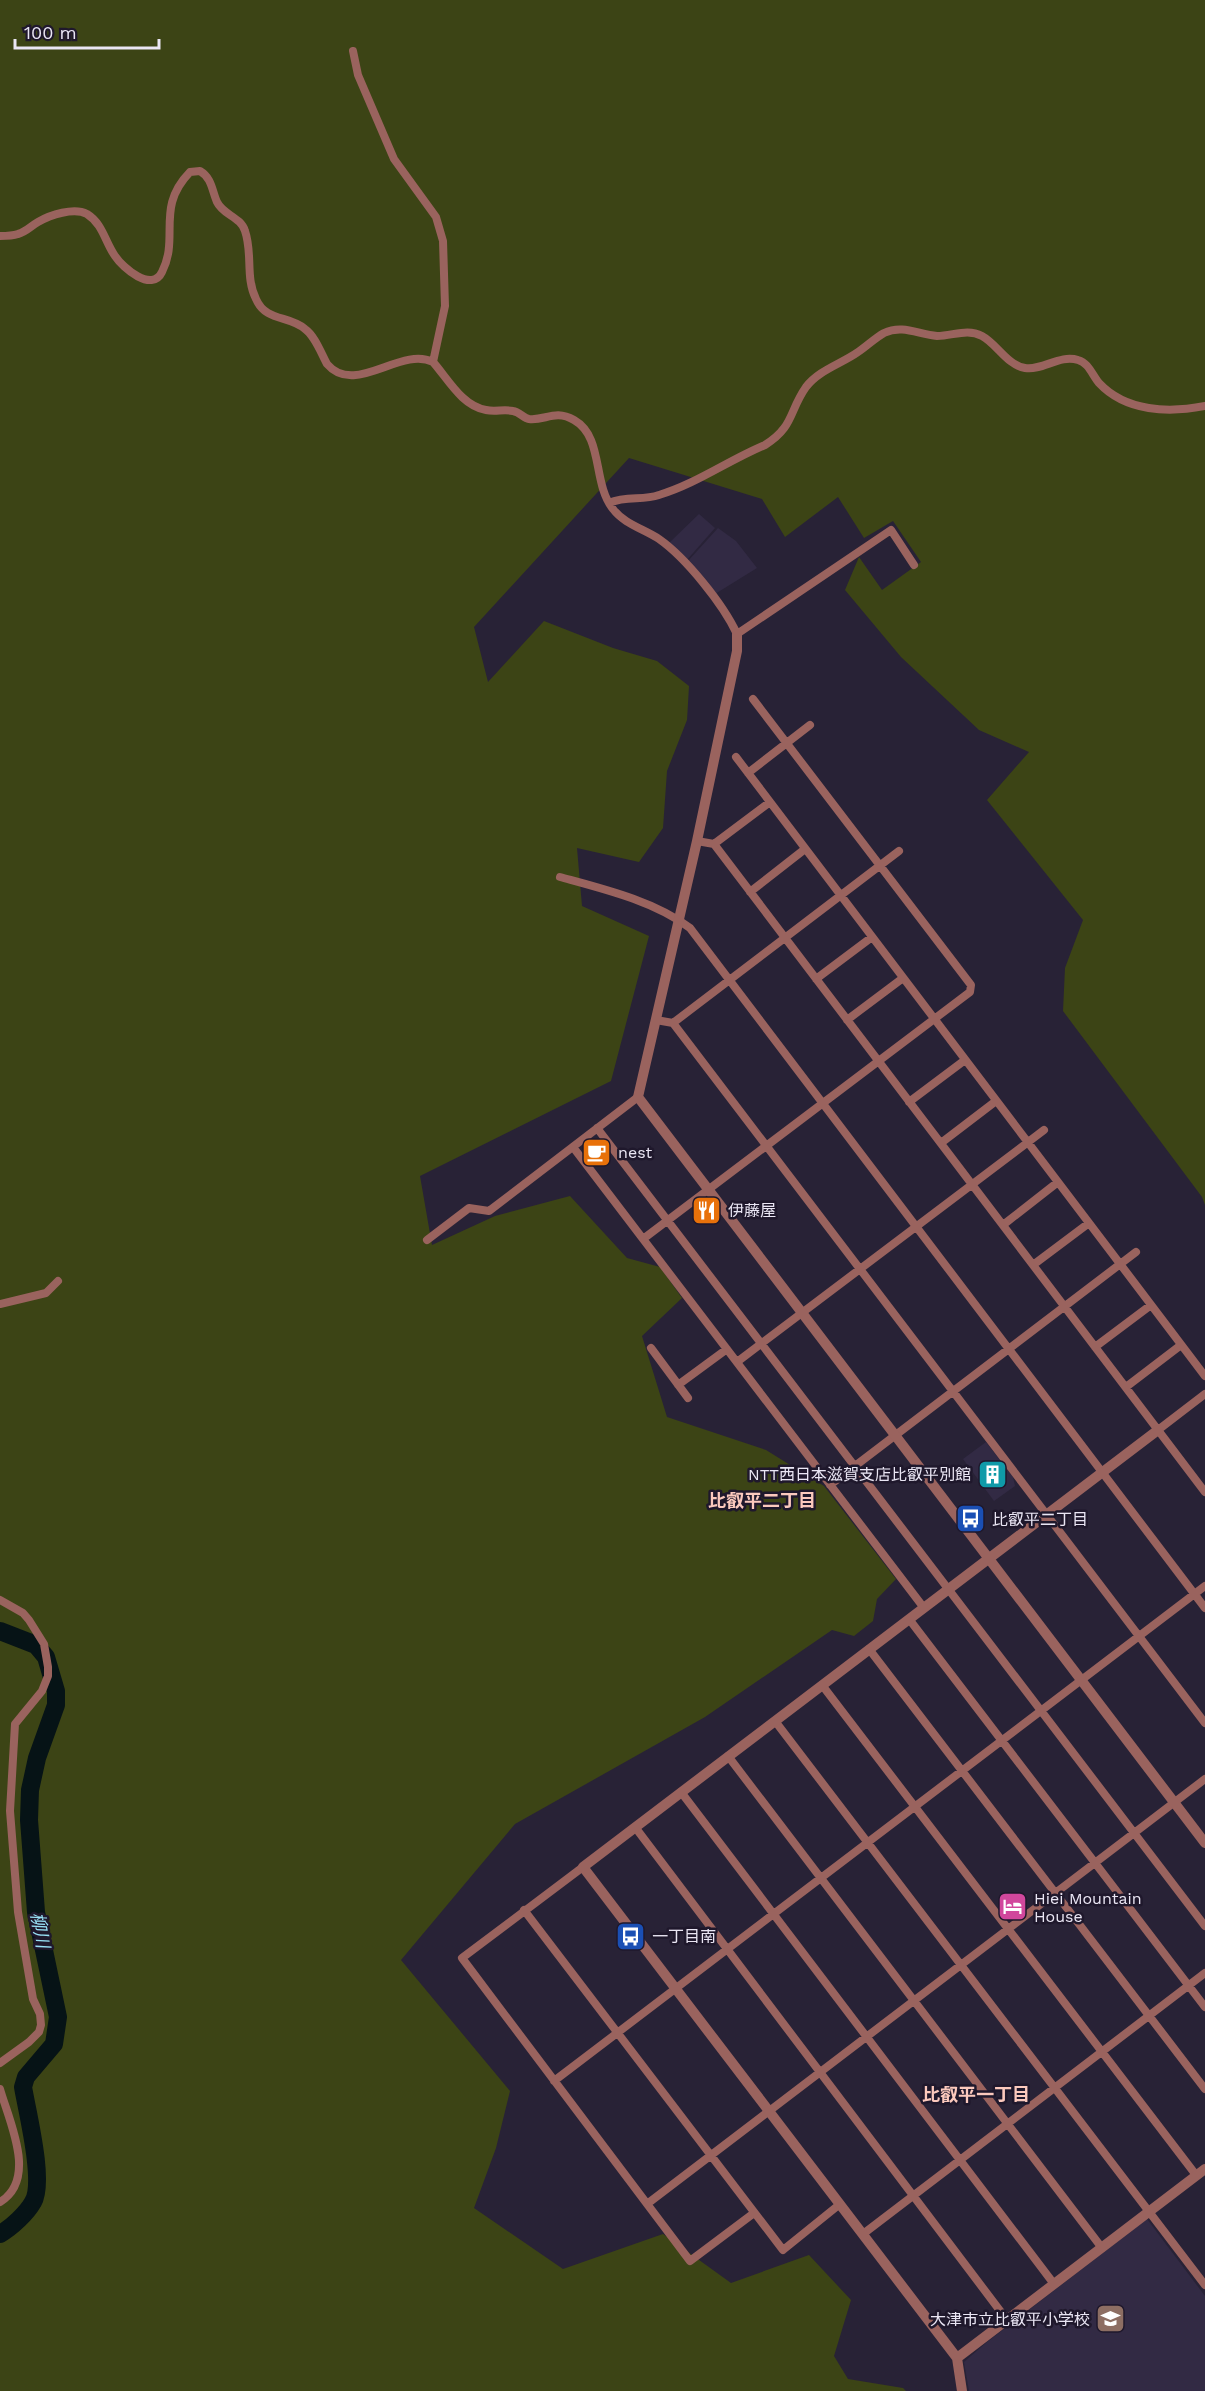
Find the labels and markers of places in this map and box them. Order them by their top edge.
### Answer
cafe icon: nest [581,1136,613,1168]
place label: nest [618,1143,653,1162]
restaurant icon: 伊藤屋 [691,1194,723,1226]
place label: 伊藤屋 [728,1201,776,1220]
building icon: NTT西日本滋賀支店比叡平別館 [976,1458,1008,1490]
place label: NTT西日本滋賀支店比叡平別館 [748,1465,971,1484]
bus stop icon: 比叡平二丁目 [955,1503,987,1535]
place label: 比叡平二丁目 [992,1510,1088,1529]
place label: Hiei Mountain House [1034,1889,1142,1926]
hotel icon: Hiei Mountain House [997,1891,1029,1923]
bus stop icon: 一丁目南 [615,1920,647,1952]
place label: 一丁目南 [652,1927,716,1946]
school or university icon: 大津市立比叡平小学校 [1095,2303,1127,2335]
place label: 大津市立比叡平小学校 [930,2310,1090,2329]

